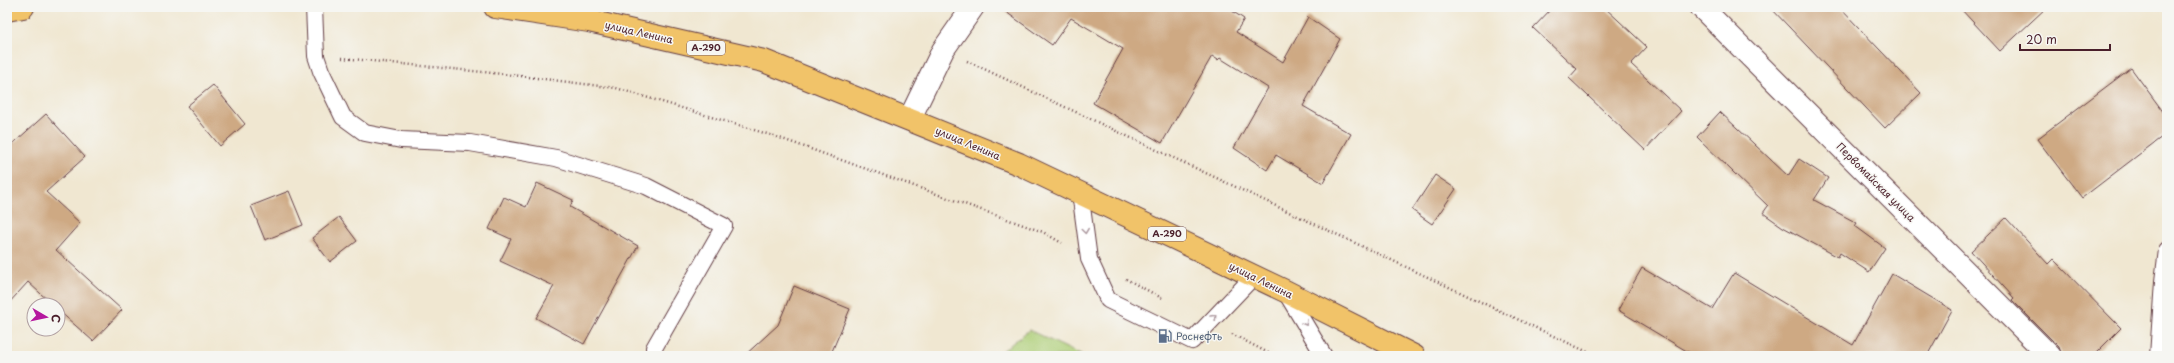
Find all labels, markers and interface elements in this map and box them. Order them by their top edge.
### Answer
street label: улица Ленина [604,16,675,47]
scale bar [2020,26,2110,52]
text: 20 m [2026,30,2057,48]
road number: А-290 [687,41,725,55]
street label: улица Ленина [933,122,1004,163]
street label: Первомайская улица [1834,139,1920,225]
one-way arrow [1080,227,1089,234]
road number: А-290 [1148,227,1186,241]
street label: улица Ленина [1227,258,1296,302]
north arrow [26,297,66,337]
text: С [47,313,65,324]
one-way arrow [1209,314,1217,322]
one-way arrow [1300,319,1307,326]
fuel station icon: Роснефть [1157,328,1173,344]
place label: Роснефть [1176,328,1223,343]

